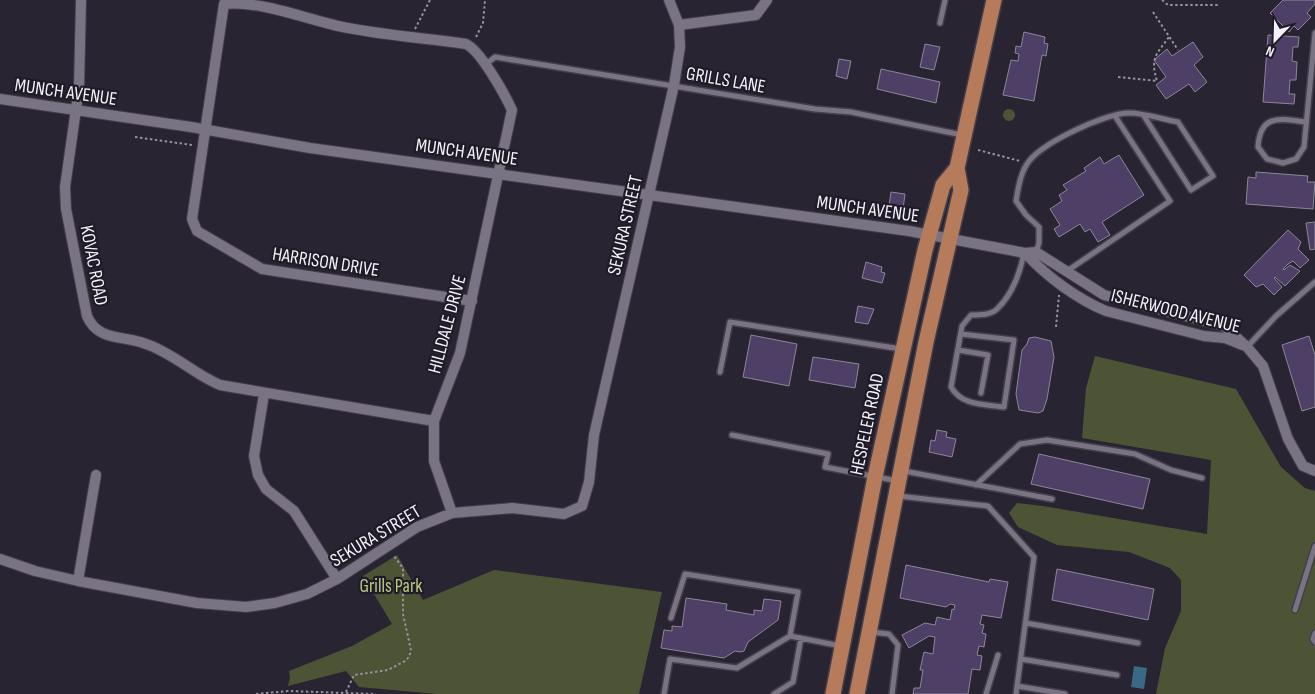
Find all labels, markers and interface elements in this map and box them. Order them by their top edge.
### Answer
north arrow [1250,15,1300,65]
text: N [1263,42,1277,61]
street label: GRILLS LANE [684,62,767,99]
street label: MUNCH AVENUE [13,74,118,111]
street label: MUNCH AVENUE [414,134,519,171]
street label: SEKURA STREET [603,173,648,277]
street label: MUNCH AVENUE [815,191,920,228]
street label: KOVAC ROAD [74,223,113,307]
street label: HARRISON DRIVE [271,243,381,282]
street label: HILLDALE DRIVE [423,273,472,376]
street label: ISHERWOOD AVENUE [1109,284,1243,339]
street label: HESPELER ROAD [845,371,889,477]
street label: SEKURA STREET [326,500,425,572]
park label: Grills Park [359,575,423,598]

